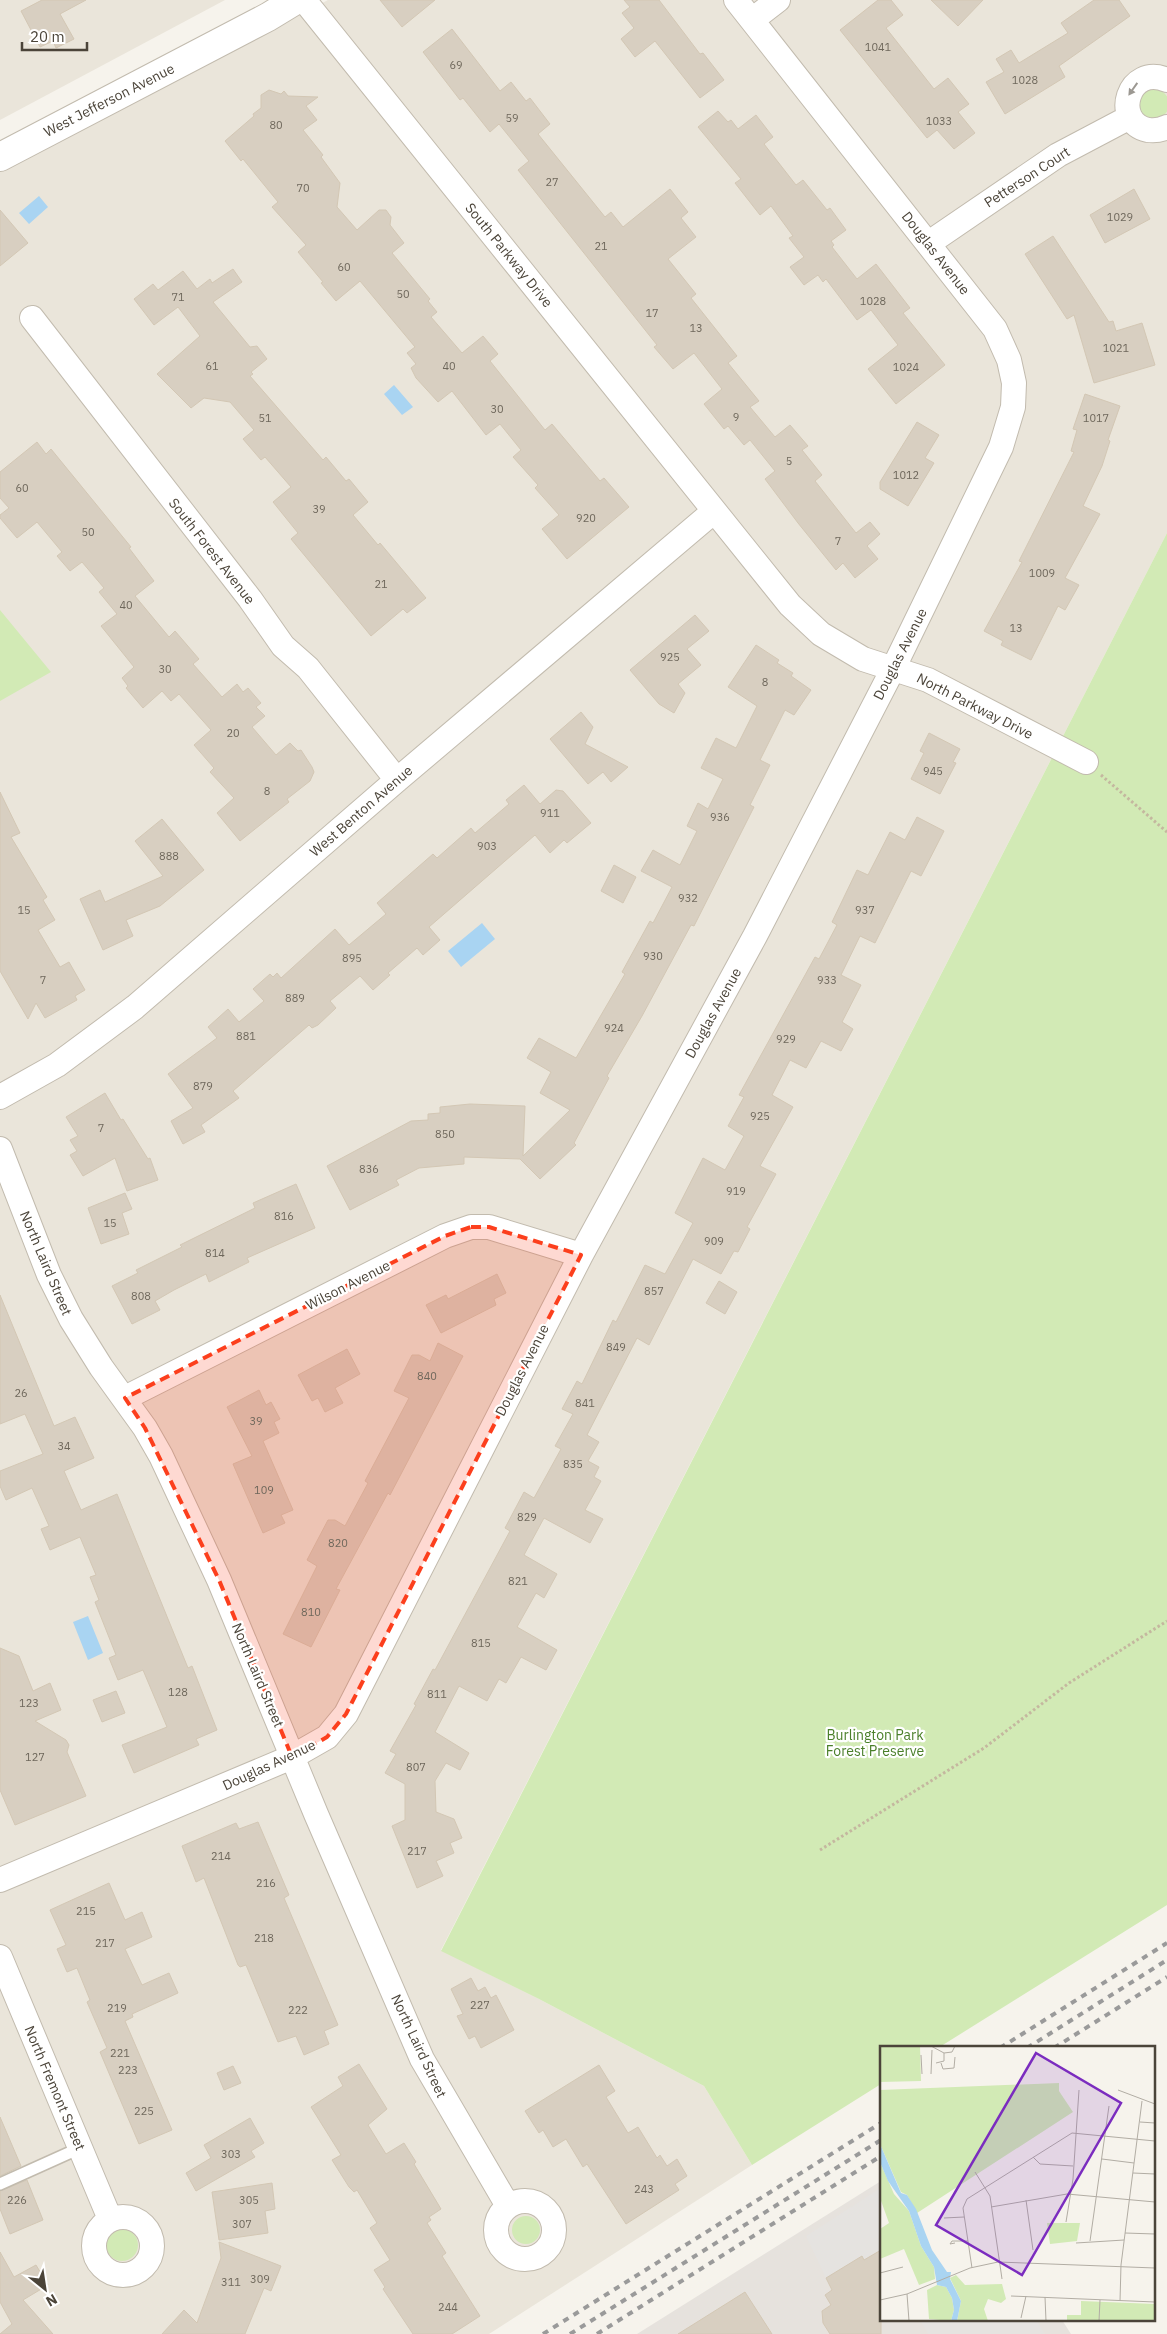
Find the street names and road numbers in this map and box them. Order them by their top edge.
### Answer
street label: West Jefferson Avenue [41,59,178,141]
street label: Petterson Court [981,142,1073,211]
street label: South Parkway Drive [461,199,557,311]
street label: Douglas Avenue [898,208,974,298]
street label: South Forest Avenue [165,494,259,608]
street label: Douglas Avenue [869,605,931,703]
street label: North Parkway Drive [914,669,1036,743]
street label: West Benton Avenue [306,761,416,861]
street label: Douglas Avenue [681,964,745,1061]
street label: North Laird Street [16,1208,76,1318]
street label: Wilson Avenue [303,1256,394,1314]
street label: Douglas Avenue [491,1321,553,1419]
street label: North Laird Street [228,1620,288,1730]
street label: Douglas Avenue [220,1735,319,1794]
street label: North Laird Street [387,1991,451,2101]
street label: North Fremont Street [21,2023,90,2153]

